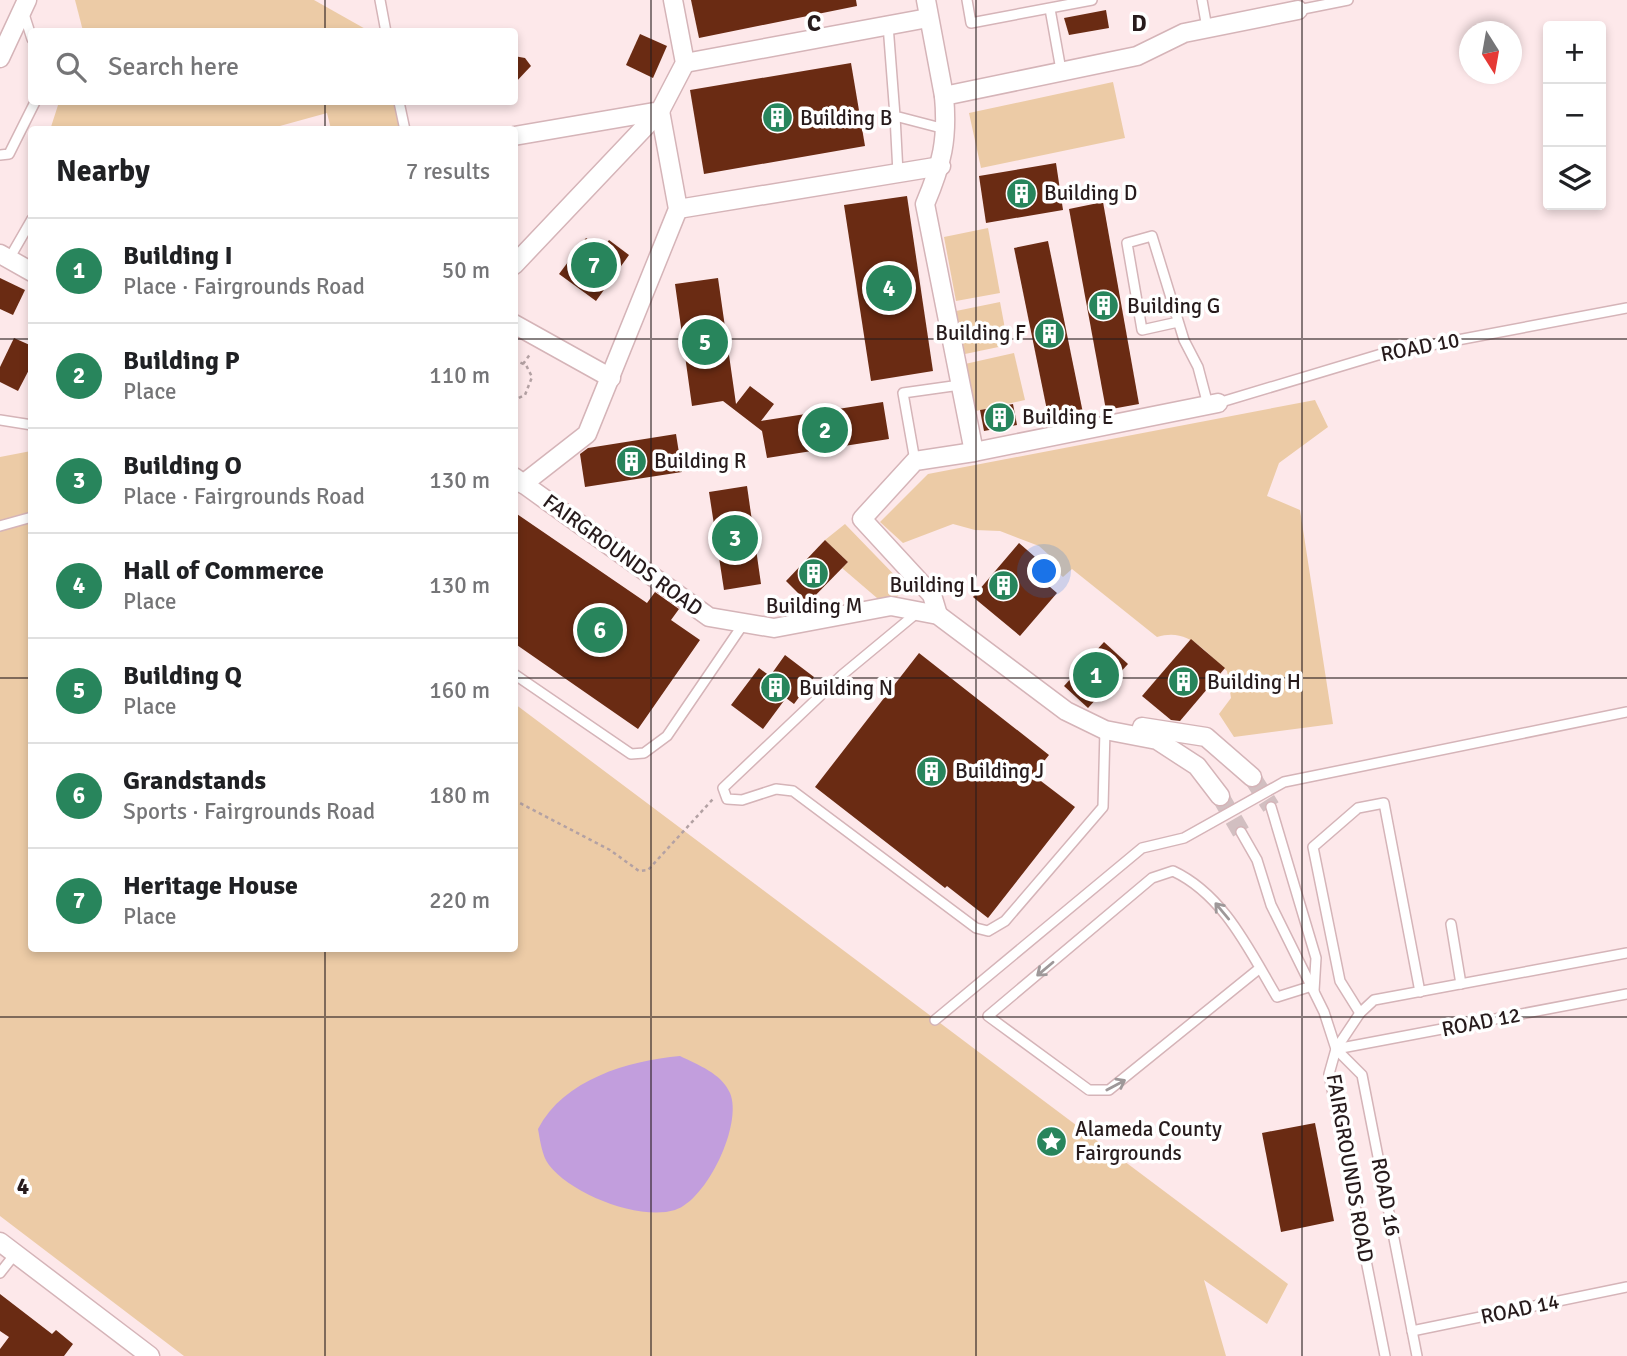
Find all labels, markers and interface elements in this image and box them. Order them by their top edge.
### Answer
text: C [807,9,821,38]
text: D [1131,9,1147,38]
north arrow [1459,21,1522,84]
map controls [1543,21,1606,210]
button: + [1543,21,1606,84]
search box [28,28,518,105]
icon: search [52,48,90,86]
text: Search here [108,51,239,83]
button: − [1543,84,1606,147]
building icon: Building B [760,101,794,135]
place label: Building B [800,105,892,131]
button: layers [1543,147,1606,210]
text: Nearby [56,153,150,190]
text: 7 results [406,157,490,186]
building icon: Building D [1004,176,1038,210]
place label: Building D [1044,180,1137,206]
pin: 7 [571,239,617,291]
text: Building I [123,240,233,272]
text: 1 [73,256,85,285]
text: 50 m [442,256,490,285]
pin: 4 [866,262,912,314]
text: Place · Fairgrounds Road [123,272,365,301]
building icon: Building G [1087,289,1121,323]
place label: Building G [1127,293,1220,319]
pin: 5 [682,316,728,368]
building icon: Building F [1032,316,1066,350]
place label: Building F [935,320,1026,346]
street label: ROAD 10 [1378,327,1462,367]
text: Building P [123,345,240,377]
text: 2 [73,361,85,390]
text: 110 m [429,361,490,390]
text: Place [123,377,177,406]
building icon: Building E [982,400,1016,434]
pin: 2 [802,404,848,456]
place label: Building E [1022,404,1114,430]
building icon: Building R [614,444,648,478]
place label: Building R [654,448,746,474]
text: Building O [123,450,242,482]
text: 3 [73,466,85,495]
text: 130 m [429,466,490,495]
text: Place · Fairgrounds Road [123,482,365,511]
street label: FAIRGROUNDS ROAD [538,488,708,622]
pin: 3 [712,512,758,564]
your location [1027,554,1061,588]
text: Hall of Commerce [123,555,324,587]
building icon: Building M [797,557,831,591]
building icon: Building L [986,568,1020,602]
text: 4 [73,571,85,600]
text: 130 m [429,571,490,600]
place label: Building L [889,572,980,598]
text: Place [123,587,177,616]
place label: Building M [766,593,862,619]
pin: 6 [577,604,623,656]
pin: 1 [1073,649,1119,701]
text: Building Q [123,660,242,692]
building icon: Building H [1167,665,1201,699]
place label: Building H [1207,669,1301,695]
building icon: Building N [759,671,793,705]
place label: Building N [799,675,893,701]
text: 5 [73,676,85,705]
text: 160 m [429,676,490,705]
text: Place [123,692,177,721]
building icon: Building J [915,754,949,788]
place label: Building J [955,758,1044,784]
text: Grandstands [123,765,266,797]
text: 6 [73,781,85,810]
text: 180 m [429,781,490,810]
text: Sports · Fairgrounds Road [123,797,375,826]
text: Heritage House [123,870,298,902]
text: 7 [73,886,85,915]
text: 220 m [429,886,490,915]
text: Place [123,902,177,931]
one-way arrow [1214,903,1230,921]
one-way arrow [1036,961,1054,977]
street label: ROAD 12 [1439,1002,1523,1042]
street label: FAIRGROUNDS ROAD [1321,1072,1379,1264]
one-way arrow [1106,1077,1126,1091]
place label: Alameda County Fairgrounds [1075,1116,1222,1166]
place icon: Alameda County Fairgrounds [1035,1124,1069,1158]
street label: ROAD 16 [1366,1155,1406,1239]
text: 4 [17,1172,29,1201]
street label: ROAD 14 [1478,1288,1562,1330]

